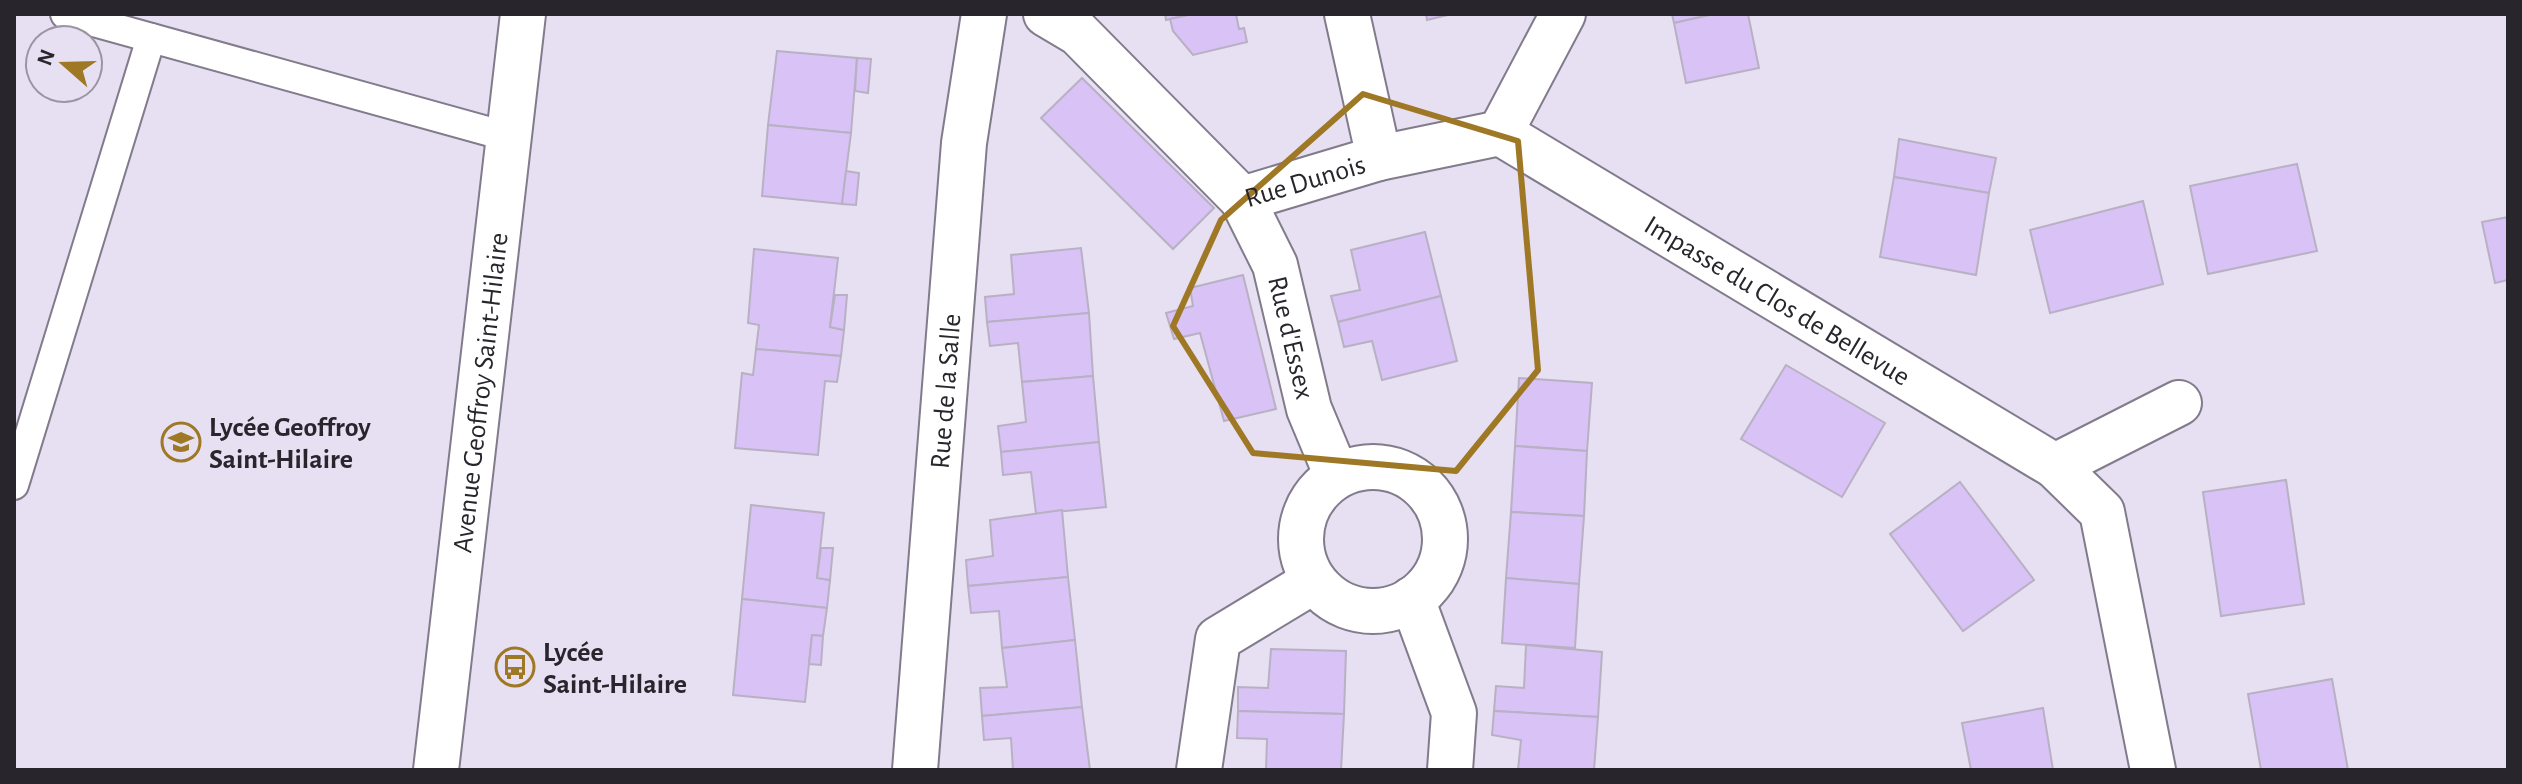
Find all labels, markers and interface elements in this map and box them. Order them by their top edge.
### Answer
north arrow [24,24,104,104]
text: N [33,47,59,68]
street label: Rue Dunois [1242,151,1369,213]
street label: Impasse du Clos de Bellevue [1639,211,1914,392]
street label: Avenue Geoffroy Saint-Hilaire [449,231,514,554]
street label: Rue d'Essex [1262,273,1318,402]
street label: Rue de la Salle [927,313,967,470]
place label: Lycée Geoffroy Saint-Hilaire [209,414,371,474]
school or university icon: Lycée Geoffroy Saint-Hilaire [160,421,202,463]
place label: Lycée Saint-Hilaire [543,639,687,699]
bus stop icon: Lycée Saint-Hilaire [494,646,536,688]

